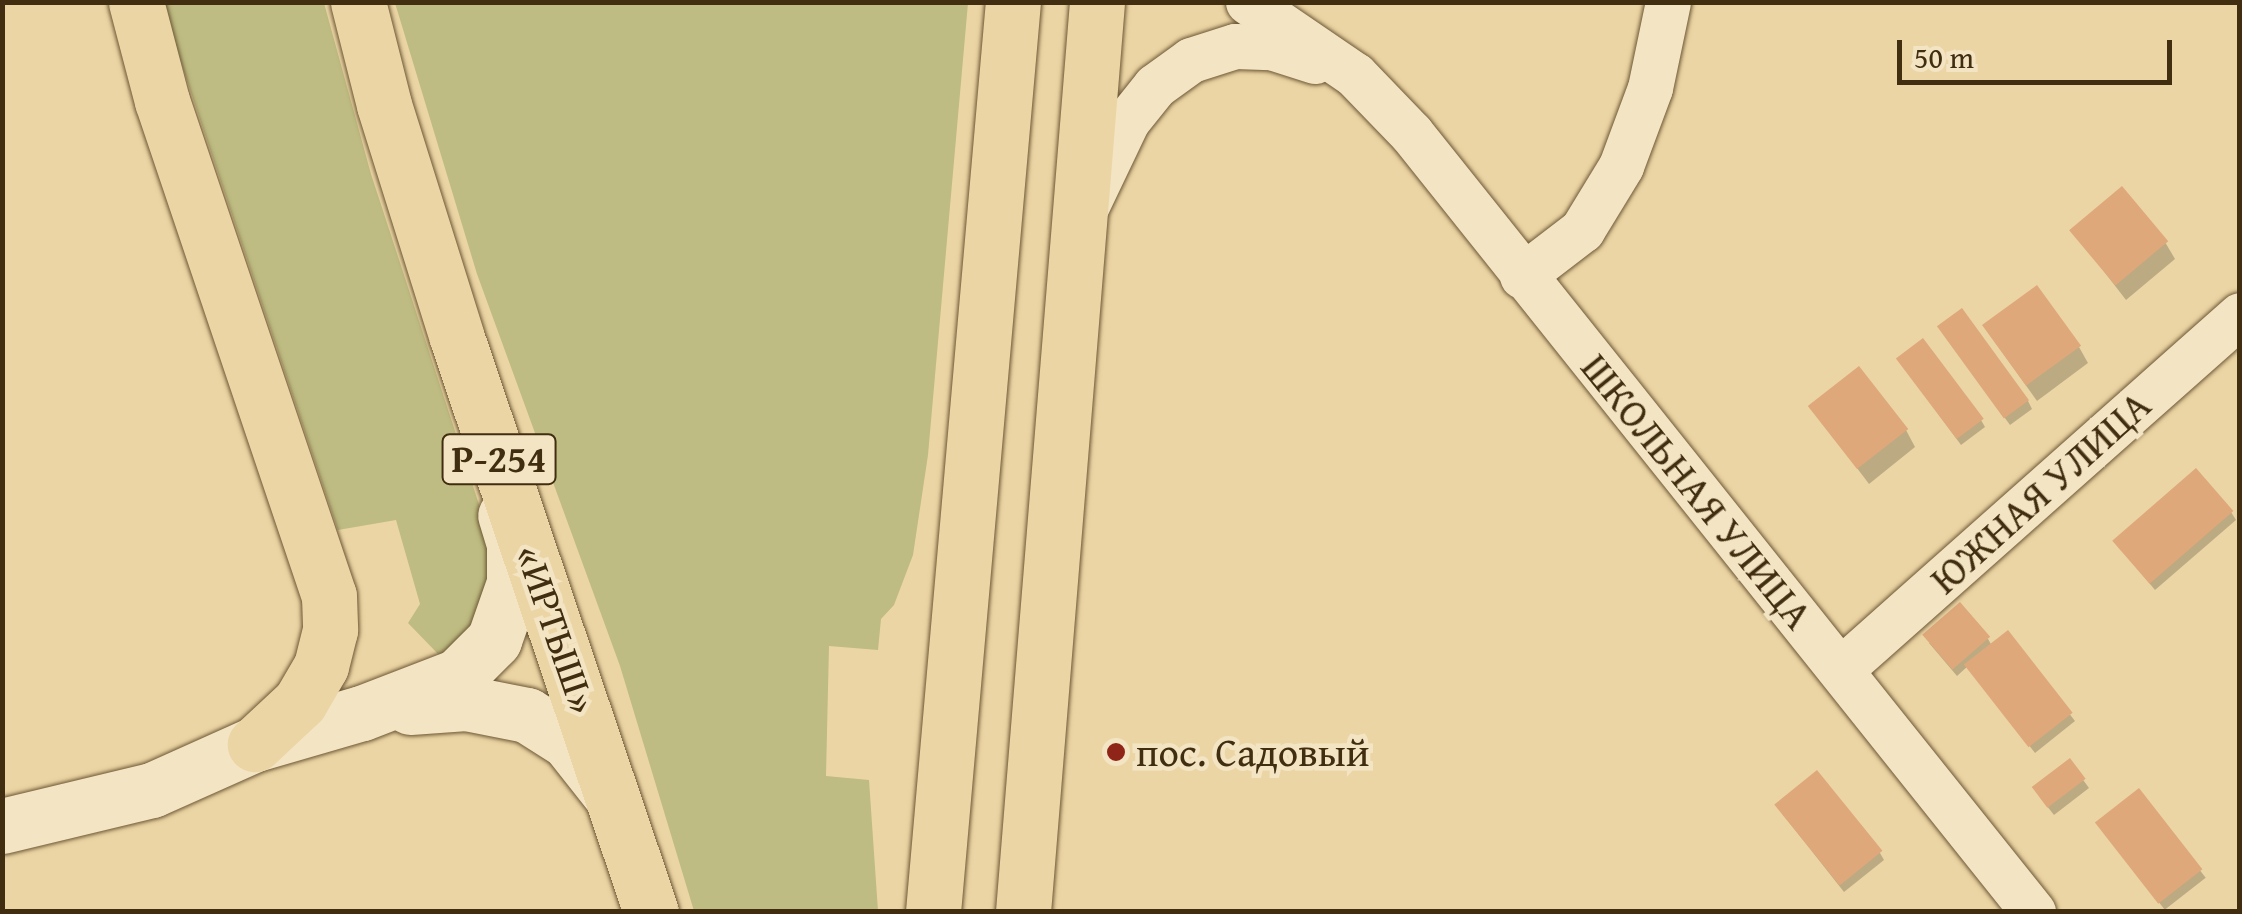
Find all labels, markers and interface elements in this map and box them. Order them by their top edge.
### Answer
scale bar [1902,20,2177,82]
text: 50 m [1914,35,1974,79]
street label: ШКОЛЬНАЯ УЛИЦА [1571,344,1823,638]
street label: ЮЖНАЯ УЛИЦА [1920,381,2160,603]
road number: Р-254 [442,426,556,492]
street label: «ИРТЫШ» [506,539,608,719]
place label: пос. Садовый [1136,728,1369,776]
marker: пос. Садовый [1105,741,1127,763]

